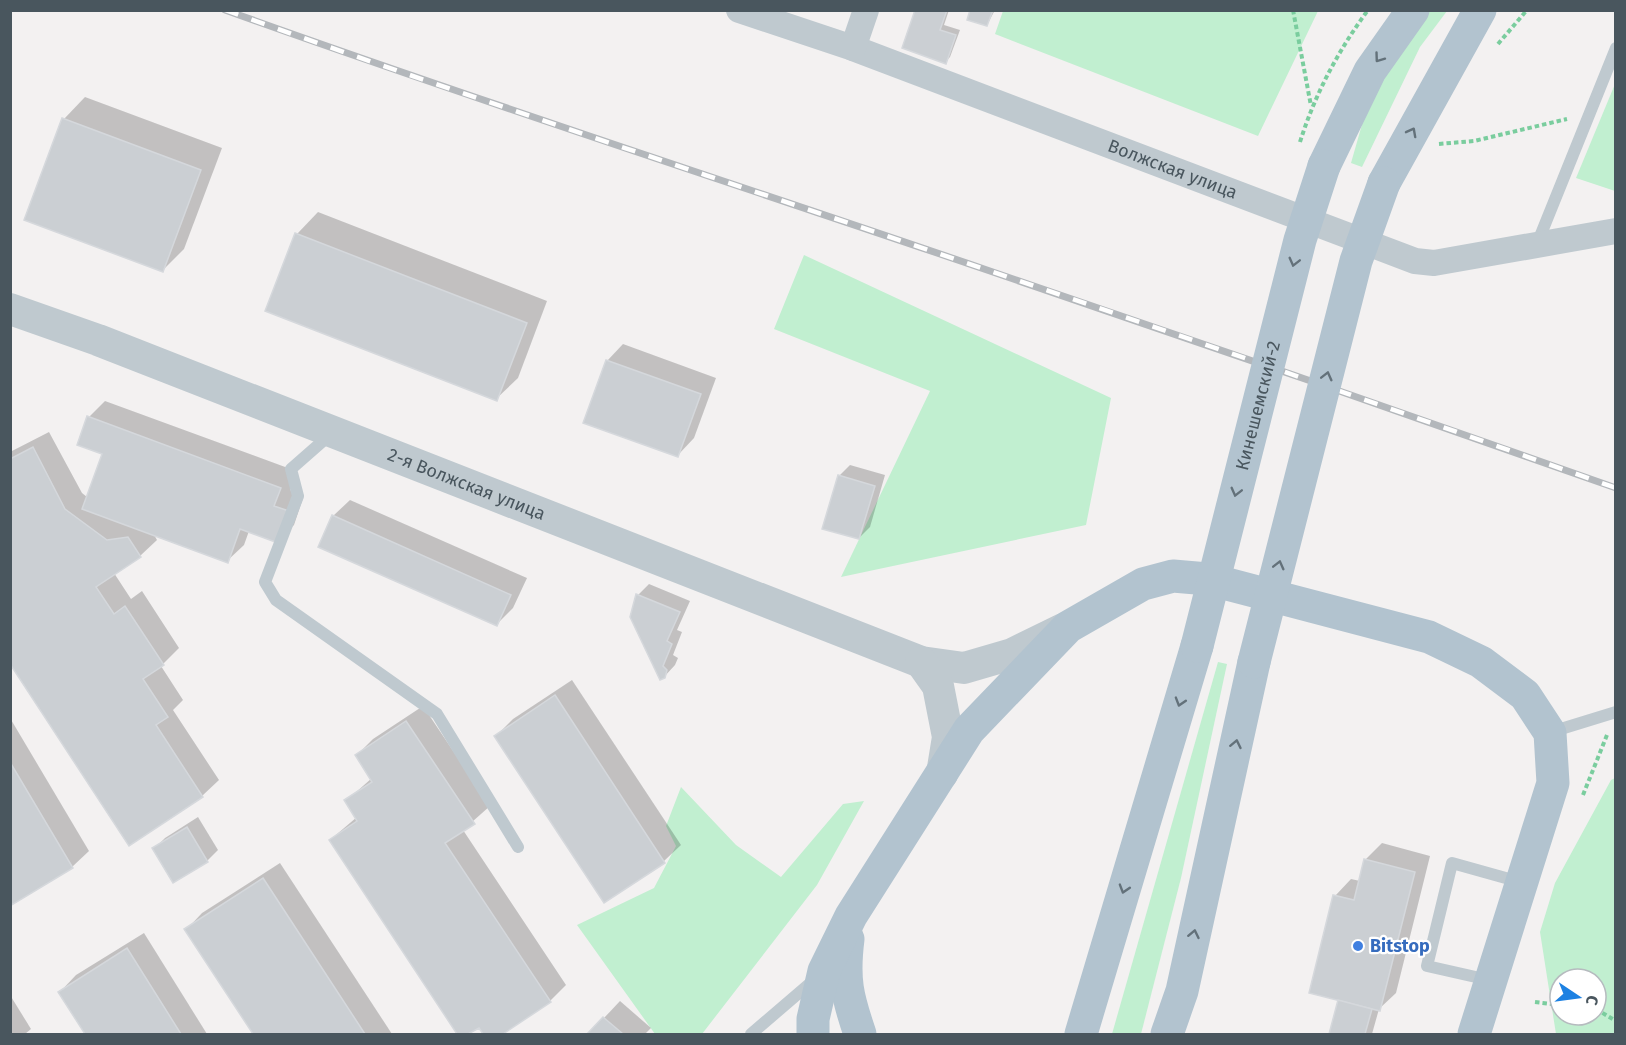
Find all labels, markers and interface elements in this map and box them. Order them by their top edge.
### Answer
one-way arrow [1375,52,1386,63]
one-way arrow [1405,127,1416,138]
street label: Волжская улица [1105,135,1241,204]
one-way arrow [1289,256,1301,267]
street label: Кинешемский-2 [1231,338,1285,473]
one-way arrow [1320,371,1333,381]
street label: 2-я Волжская улица [385,443,548,525]
one-way arrow [1230,487,1243,497]
one-way arrow [1272,560,1284,570]
one-way arrow [1175,696,1187,707]
one-way arrow [1229,739,1242,749]
one-way arrow [1119,883,1131,894]
one-way arrow [1187,930,1200,940]
place label: Bitstop [1370,935,1430,957]
marker: Bitstop [1351,939,1365,953]
north arrow [1548,967,1608,1027]
text: С [1582,994,1602,1008]

